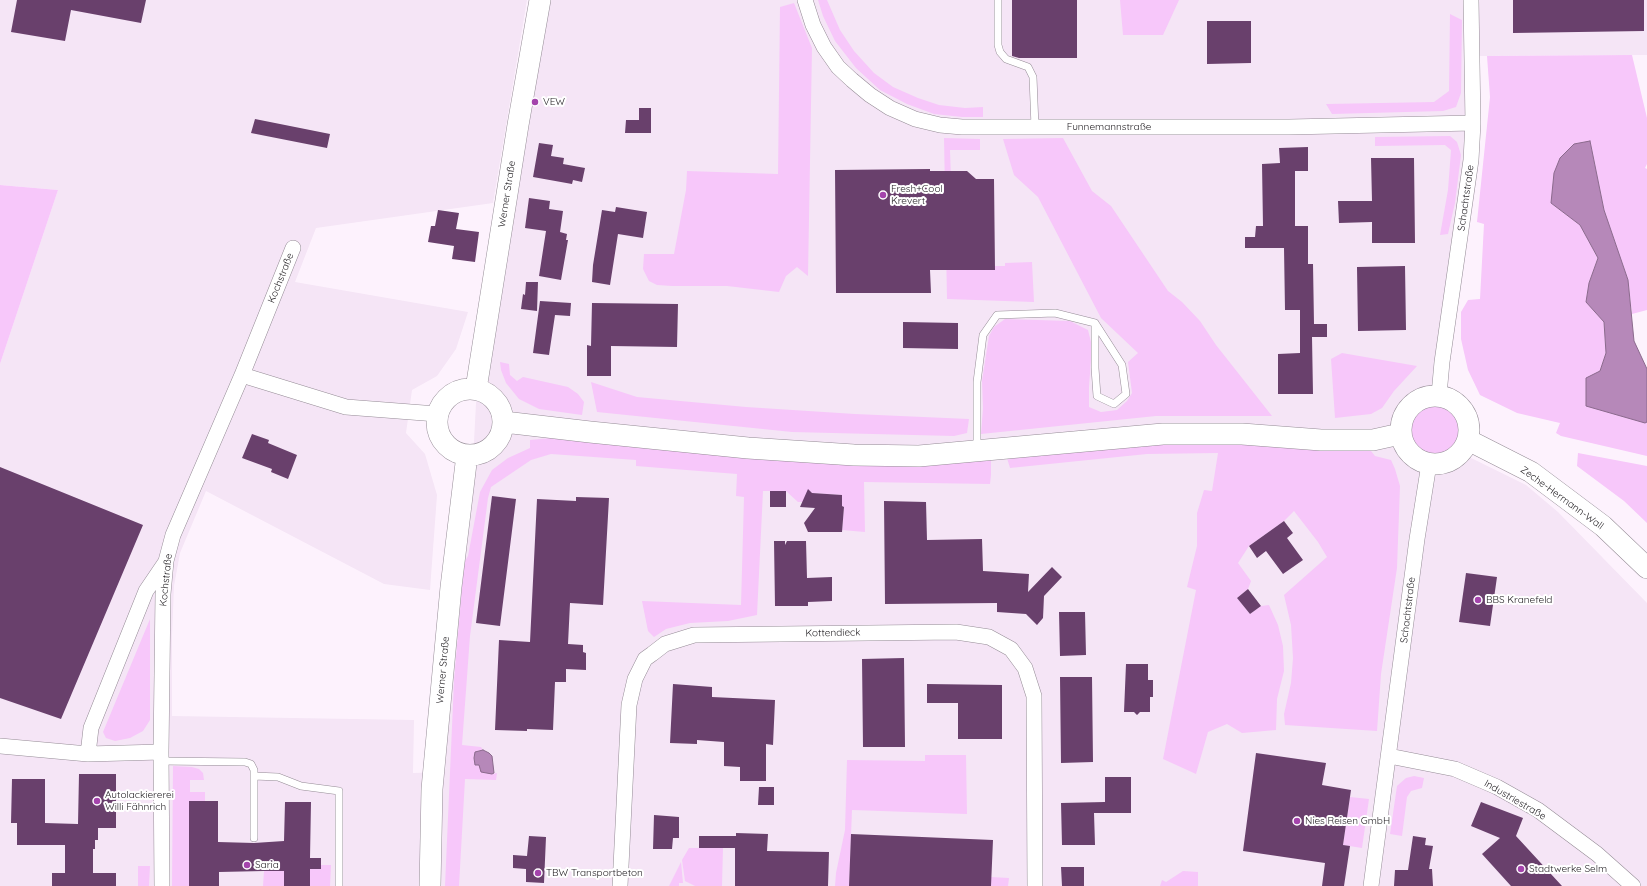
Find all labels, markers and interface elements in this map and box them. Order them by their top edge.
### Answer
place label: VEW [543,96,565,108]
marker: VEW [530,97,540,107]
street label: Funnemannstraße [1067,121,1151,133]
street label: Werner Straße [496,160,518,228]
street label: Schachtstraße [1455,164,1477,232]
place label: Fresh+Cool Krevert [891,183,943,206]
marker: Fresh+Cool Krevert [878,190,888,200]
street label: Kochstraße [266,251,296,305]
street label: Zeche-Hermann-Wall [1518,464,1606,532]
street label: Kochstraße [157,553,175,607]
street label: Schachtstraße [1398,576,1418,644]
place label: BBS Kranefeld [1486,594,1552,606]
marker: BBS Kranefeld [1473,595,1483,605]
street label: Kottendieck [805,627,861,639]
street label: Werner Straße [434,636,452,704]
street label: Industriestraße [1482,777,1548,823]
place label: Autolackiererei Willi Fähnrich [105,789,174,812]
marker: Autolackiererei Willi Fähnrich [92,796,102,806]
place label: Nies Reisen GmbH [1305,815,1390,827]
marker: Nies Reisen GmbH [1292,816,1302,826]
place label: Saria [255,859,279,871]
marker: Saria [242,860,252,870]
place label: Stadtwerke Selm [1529,863,1607,875]
marker: Stadtwerke Selm [1516,864,1526,874]
place label: TBW Transportbeton [546,867,643,879]
marker: TBW Transportbeton [533,868,543,878]

